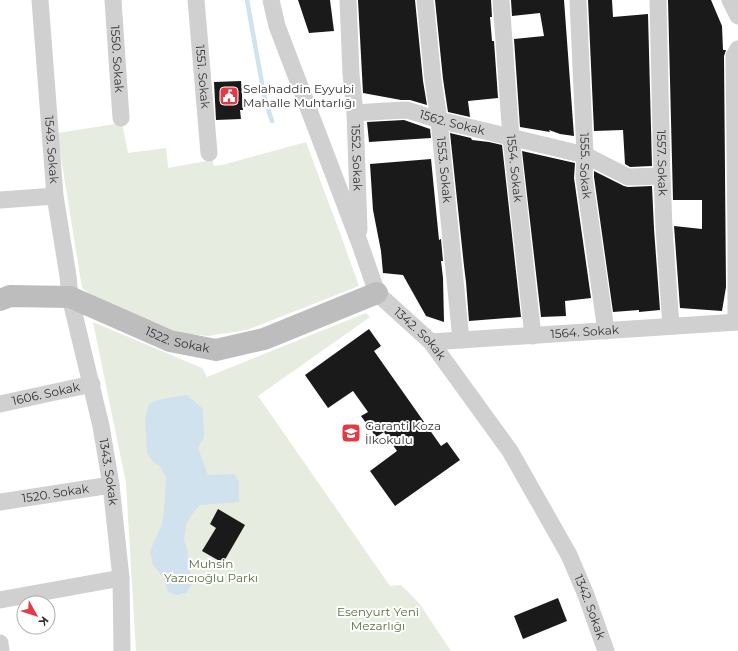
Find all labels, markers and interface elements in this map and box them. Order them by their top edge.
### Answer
street label: 1550. Sokak [108,25,127,94]
street label: 1551. Sokak [193,44,213,110]
place label: Selahaddin Eyyubi Mahalle Muhtarlığı [243,81,356,110]
public building icon: Selahaddin Eyyubi Mahalle Muhtarlığı [218,85,240,107]
street label: 1562. Sokak [418,106,487,138]
street label: 1549. Sokak [42,115,62,185]
street label: 1552. Sokak [348,124,366,192]
street label: 1557. Sokak [654,130,671,197]
street label: 1555. Sokak [577,132,595,201]
street label: 1554. Sokak [504,134,526,204]
street label: 1553. Sokak [434,136,455,205]
street label: 1342. Sokak [391,304,450,363]
street label: 1564. Sokak [550,322,620,341]
street label: 1522. Sokak [143,323,212,356]
street label: 1606. Sokak [11,379,82,408]
place label: Garanti Koza İlkokulu [365,418,441,447]
school or university icon: Garanti Koza İlkokulu [340,422,362,444]
street label: 1343. Sokak [96,437,121,507]
street label: 1520. Sokak [21,480,91,506]
park label: Muhsin Yazıcıoğlu Parkı [164,556,258,585]
street label: 1342. Sokak [571,572,609,642]
north arrow [16,595,56,635]
park label: Esenyurt Yeni Mezarlığı [337,604,419,633]
text: K [35,614,52,630]

